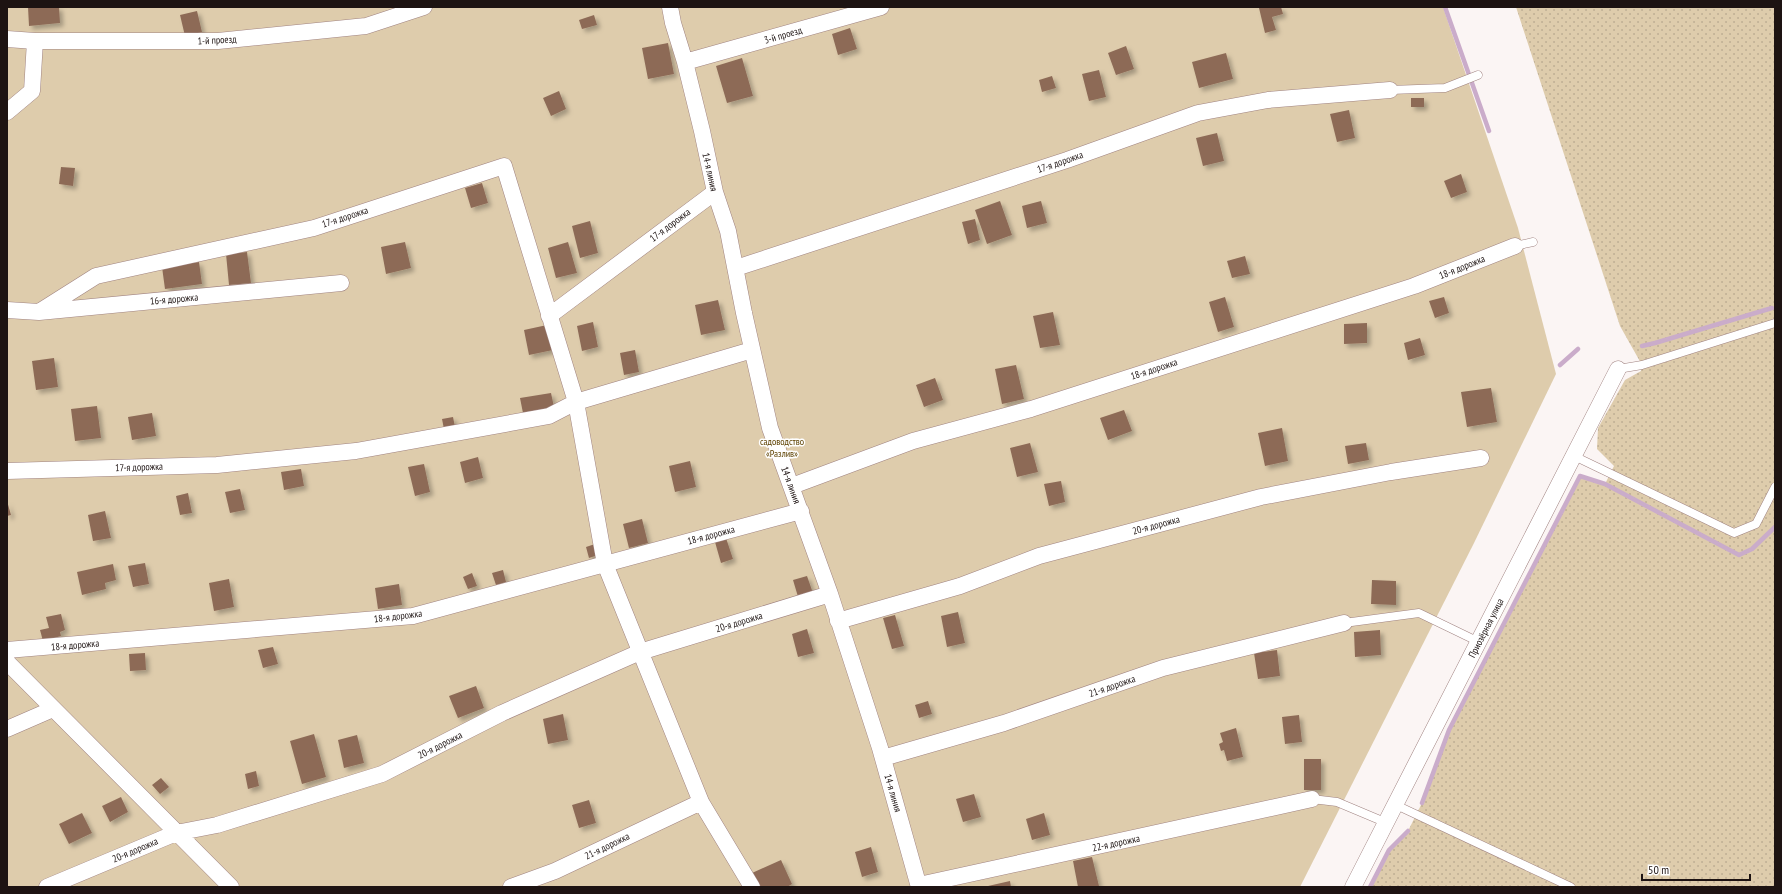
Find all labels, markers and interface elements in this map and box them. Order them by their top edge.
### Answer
street label: 3-й проезд [763,23,804,47]
street label: 1-й проезд [197,32,237,48]
street label: 17-я дорожка [1035,148,1085,176]
street label: 14-я линия [699,152,721,193]
street label: 17-я дорожка [320,203,370,231]
street label: 17-я дорожка [647,205,693,245]
street label: 18-я дорожка [1437,252,1487,282]
street label: 16-я дорожка [149,290,199,308]
street label: 18-я дорожка [1129,355,1179,383]
park label: садоводство «Разлив» [760,435,804,460]
street label: 17-я дорожка [115,460,163,474]
street label: 14-я линия [778,464,804,506]
street label: 20-я дорожка [1131,512,1181,538]
street label: 18-я дорожка [686,522,736,548]
street label: Приозёрная улица [1465,596,1507,660]
street label: 18-я дорожка [373,607,423,625]
street label: 20-я дорожка [714,609,764,635]
street label: 18-я дорожка [50,636,100,654]
street label: 21-я дорожка [1087,672,1137,700]
street label: 20-я дорожка [415,728,465,762]
street label: 14-я линия [881,772,905,814]
street label: 21-я дорожка [582,830,632,862]
street label: 22-я дорожка [1091,832,1141,854]
street label: 20-я дорожка [110,835,160,865]
scale bar [1642,856,1750,882]
text: 50 m [1648,862,1669,877]

